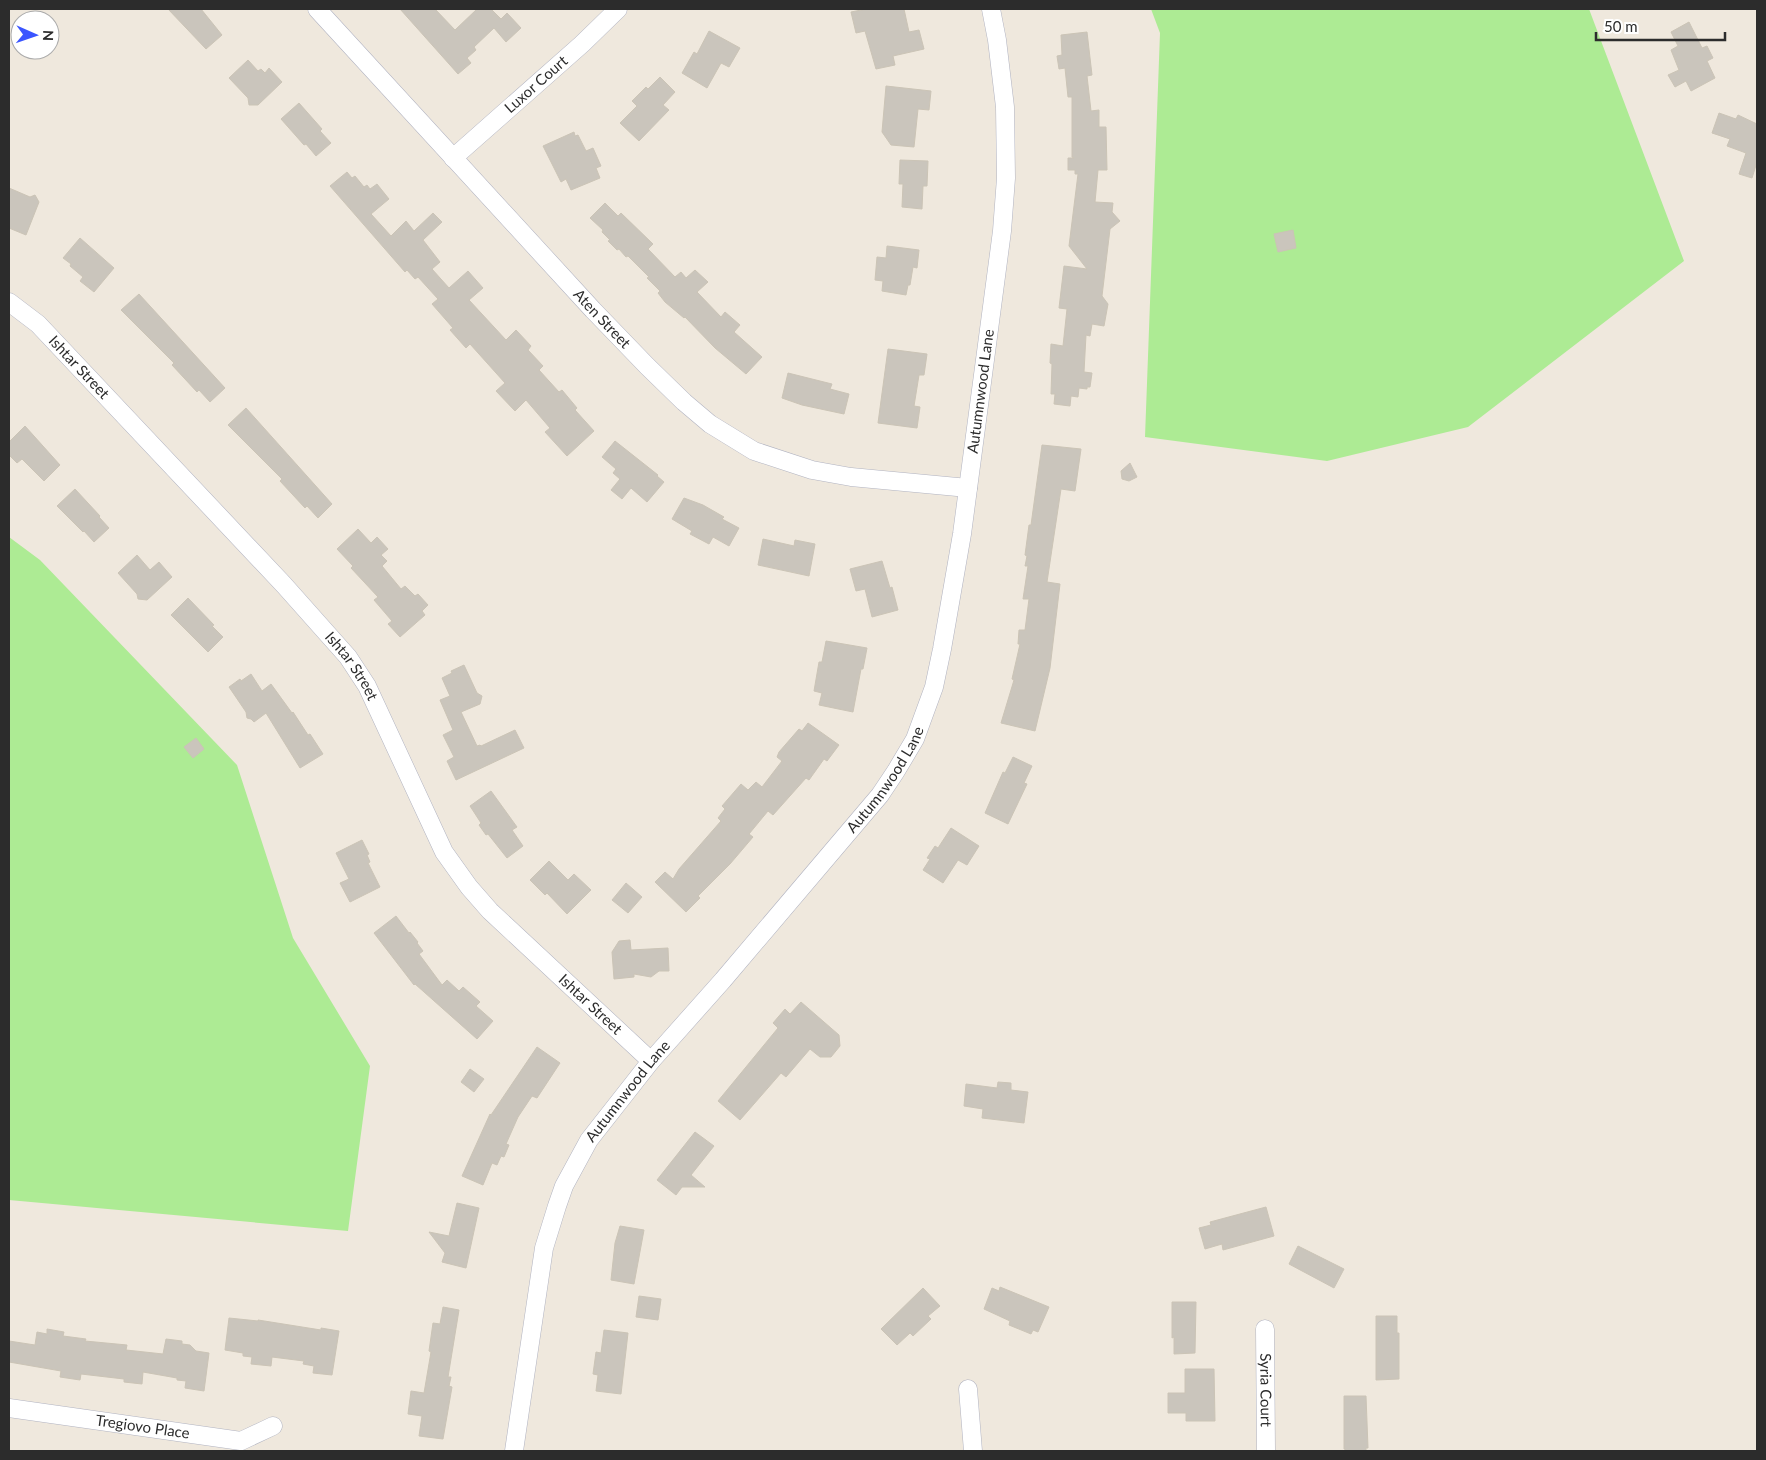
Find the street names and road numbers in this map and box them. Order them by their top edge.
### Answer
street label: Luxor Court [500,51,571,116]
street label: Aten Street [570,285,635,352]
street label: Autumnwood Lane [963,328,997,454]
street label: Ishtar Street [46,331,114,402]
street label: Ishtar Street [322,628,383,704]
street label: Autumnwood Lane [842,724,927,836]
street label: Ishtar Street [555,970,627,1038]
street label: Autumnwood Lane [581,1036,673,1145]
street label: Syria Court [1257,1353,1276,1427]
street label: Tregiovo Place [95,1410,191,1442]

